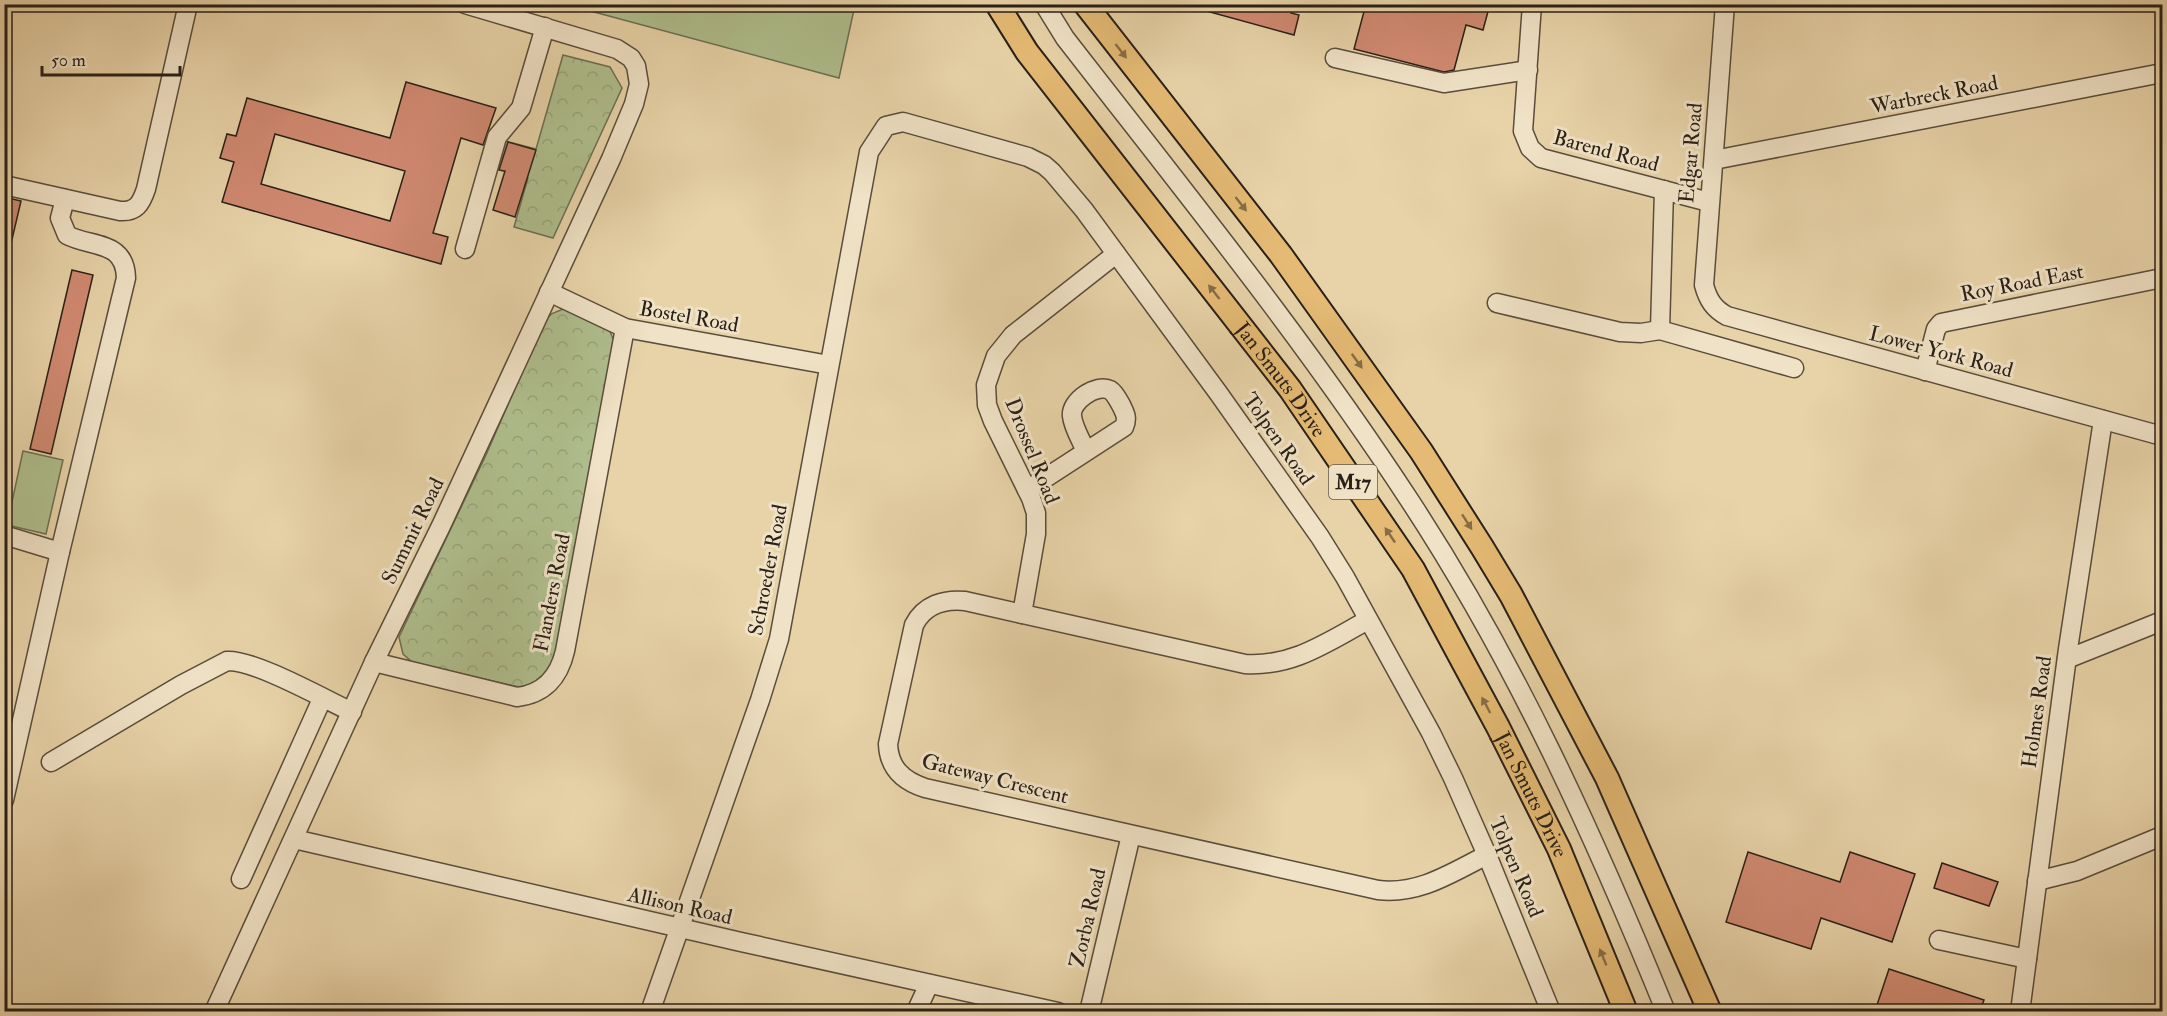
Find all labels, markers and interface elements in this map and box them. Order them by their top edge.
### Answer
scale bar [42,39,180,77]
one-way arrow [1115,42,1127,58]
text: 50 m [51,49,86,72]
street label: Warbreck Road [1867,69,2001,121]
street label: Edgar Road [1673,101,1709,204]
street label: Barend Road [1550,124,1662,178]
one-way arrow [1235,197,1247,212]
street label: Roy Road East [1958,258,2086,308]
one-way arrow [1208,284,1221,300]
street label: Bostel Road [637,295,741,339]
street label: Jan Smuts Drive [1229,316,1333,443]
street label: Lower York Road [1866,320,2016,384]
one-way arrow [1351,353,1363,369]
street label: Tolpen Road [1236,388,1320,491]
street label: Drossel Road [999,394,1066,509]
road number: M17 [1329,465,1377,499]
street label: Summit Road [376,473,451,589]
street label: Schroeder Road [742,501,794,638]
one-way arrow [1461,514,1472,531]
one-way arrow [1384,527,1395,544]
street label: Flanders Road [527,531,577,655]
street label: Holmes Road [2016,654,2058,770]
one-way arrow [1481,696,1491,713]
street label: Jan Smuts Drive [1489,726,1574,861]
street label: Gateway Crescent [919,748,1071,810]
street label: Tolpen Road [1483,813,1550,922]
street label: Zorba Road [1063,865,1113,970]
street label: Allison Road [624,881,735,931]
one-way arrow [1598,948,1608,966]

